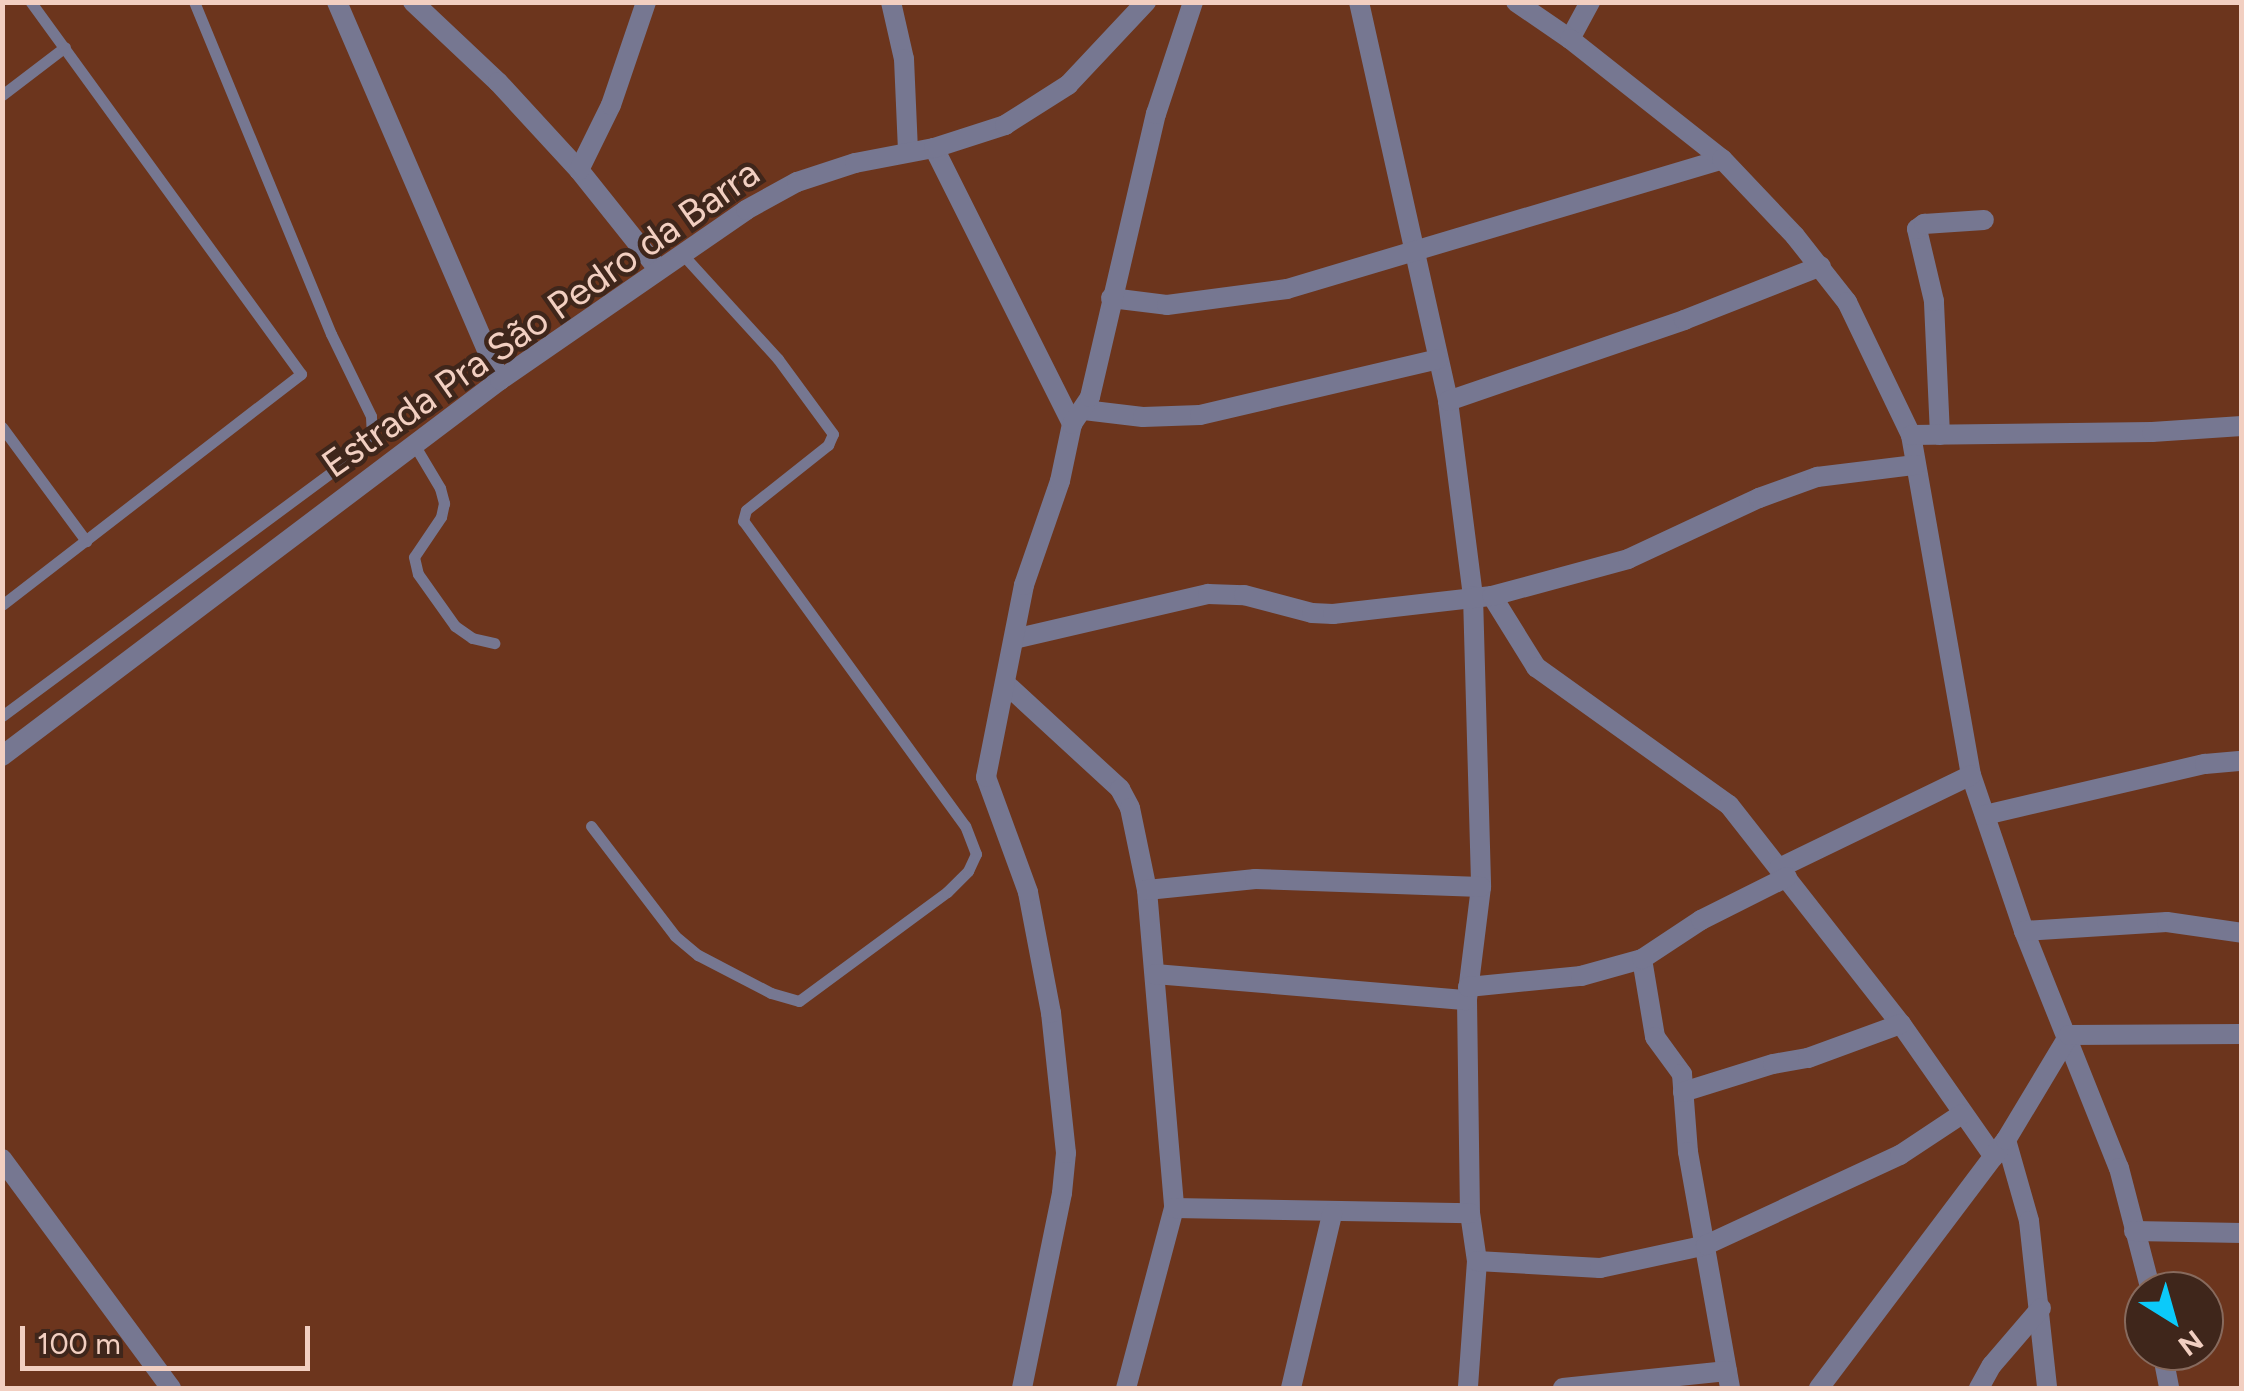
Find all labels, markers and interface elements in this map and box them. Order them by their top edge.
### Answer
street label: Estrada Pra São Pedro da Barra [314,150,768,488]
north arrow [2124,1271,2224,1371]
scale bar [25,1306,315,1368]
text: N [2172,1323,2210,1363]
text: 100 m [37,1325,121,1362]

